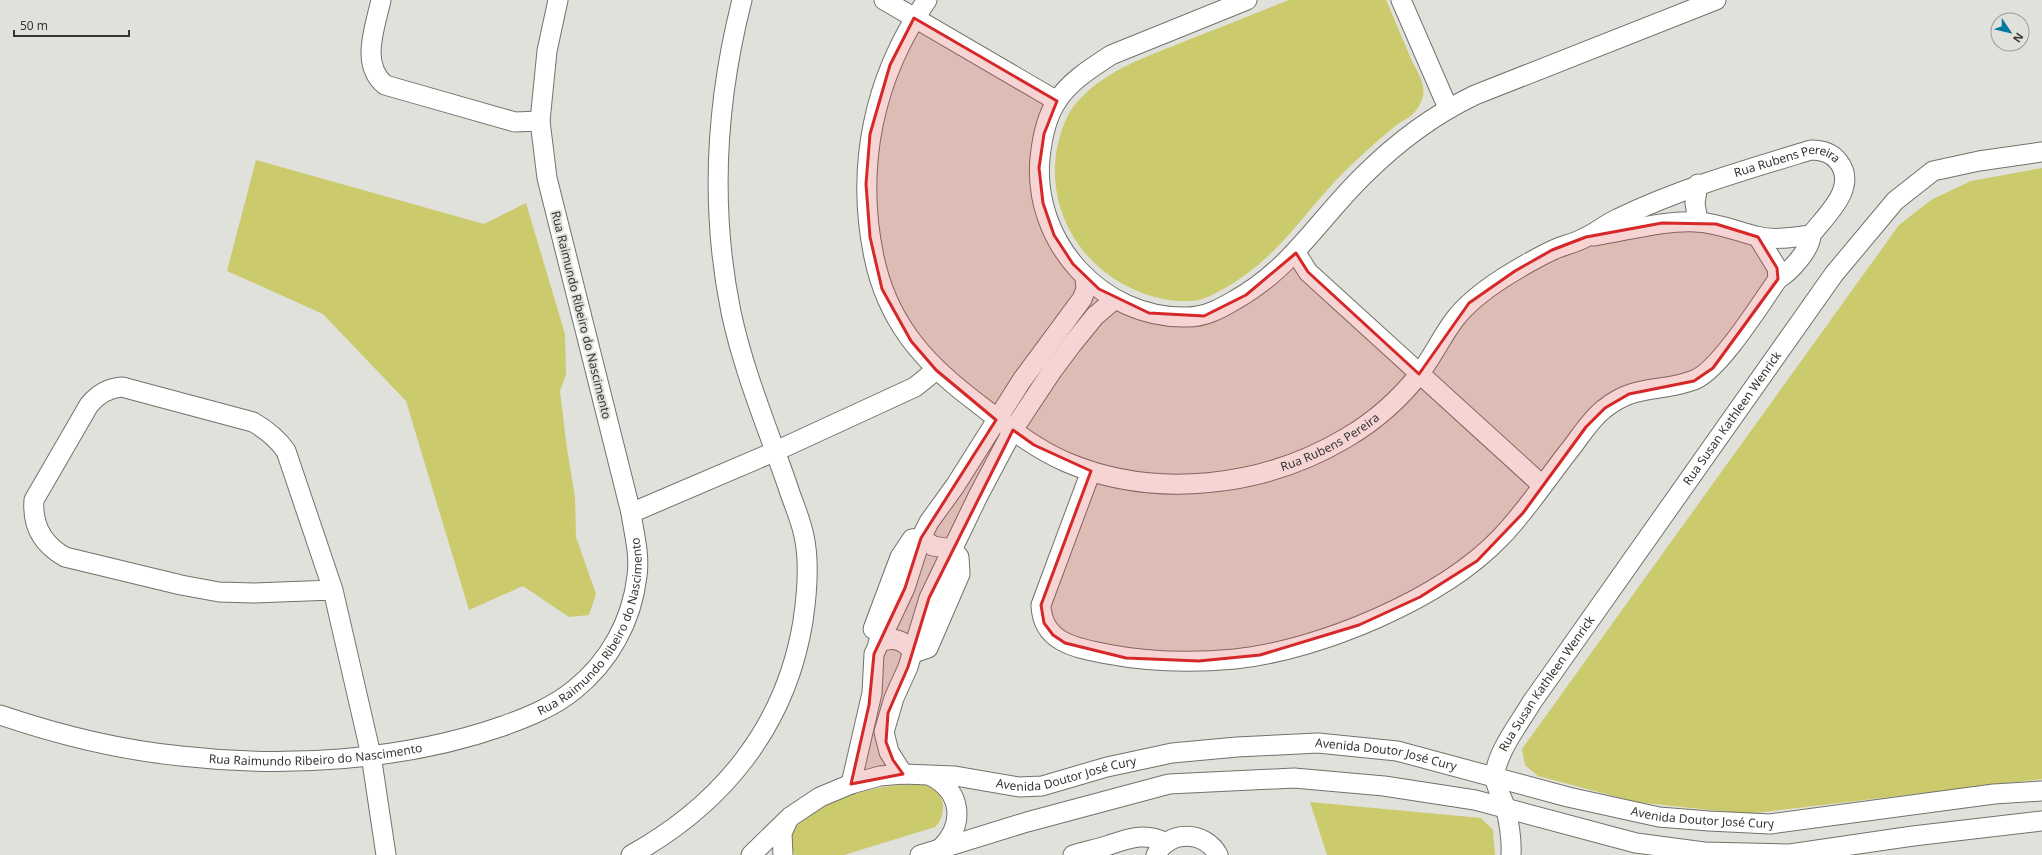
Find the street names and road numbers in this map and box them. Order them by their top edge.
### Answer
street label: Rua Rubens Pereira [1732,141,1844,181]
street label: Rua Raimundo Ribeiro do Nascimento [547,209,616,421]
street label: Rua Susan Kathleen Wenrick [1679,347,1785,488]
street label: Rua Rubens Pereira [1278,409,1383,475]
street label: Rua Raimundo Ribeiro do Nascimento [534,536,646,719]
street label: Rua Susan Kathleen Wenrick [1494,612,1598,754]
street label: Avenida Doutor José Cury [1314,734,1460,775]
street label: Rua Raimundo Ribeiro do Nascimento [208,739,424,769]
street label: Avenida Doutor José Cury [995,752,1139,795]
street label: Avenida Doutor José Cury [1630,802,1776,832]

